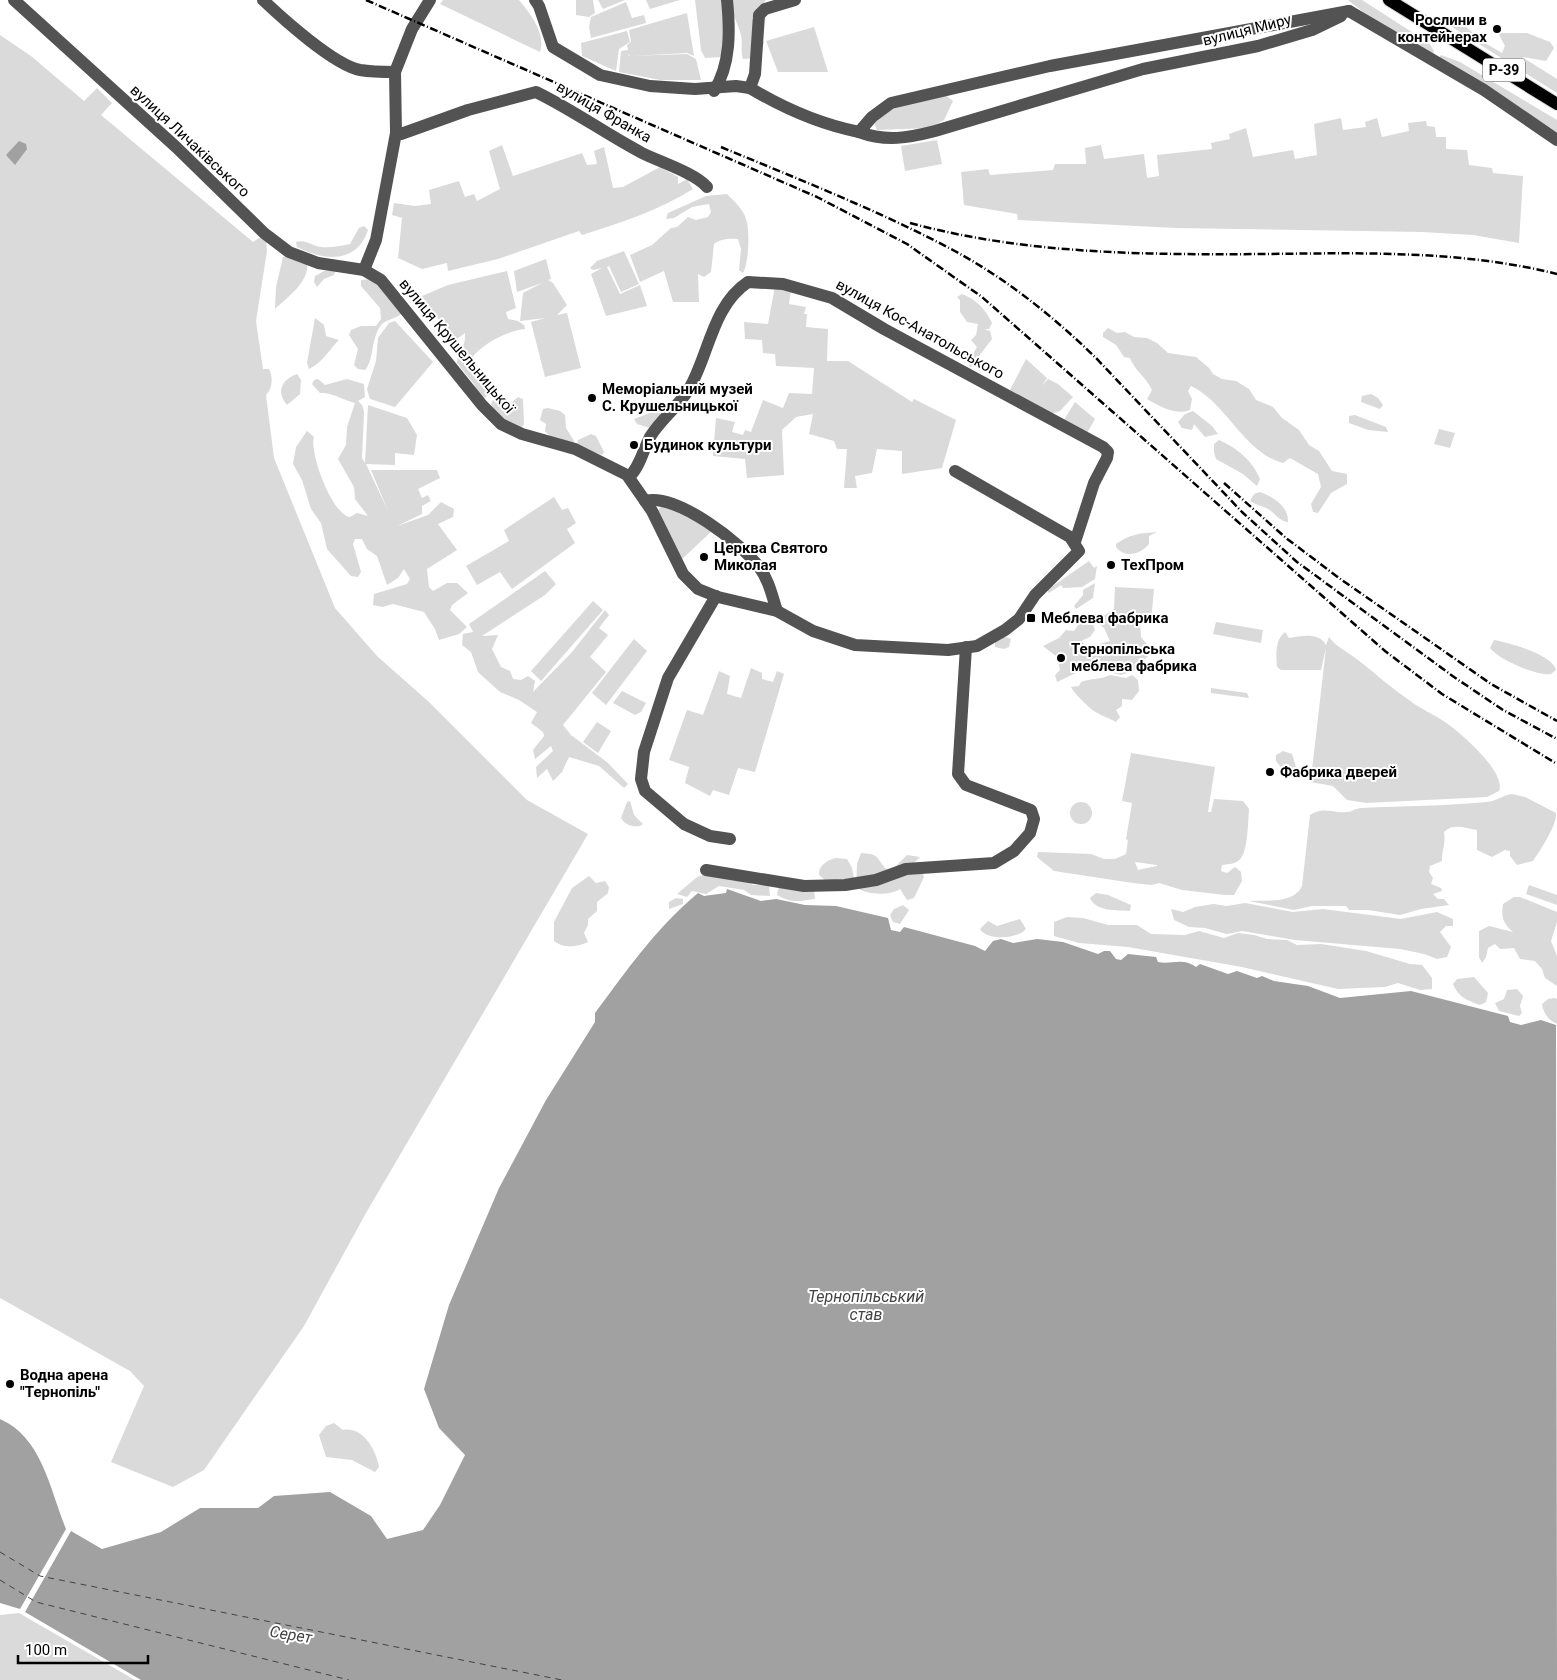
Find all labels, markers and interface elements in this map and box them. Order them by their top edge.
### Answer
street label: вулиця Миру [1201,10,1293,50]
place label: Рослини в контейнерах [1398,11,1487,46]
marker: Рослини в контейнерах [1491,23,1503,35]
road number: Р-39 [1483,58,1525,82]
street label: вулиця Франка [553,78,655,146]
street label: вулиця Личаківського [127,81,253,201]
street label: вулиця Крушельницької [395,275,519,418]
street label: вулиця Кос-Анатольського [833,275,1007,383]
place label: Меморіальний музей С. Крушельницької [602,380,753,415]
marker: Меморіальний музей С. Крушельницької [586,392,598,404]
place label: Будинок культури [644,436,771,454]
marker: Будинок культури [628,439,640,451]
place label: Церква Святого Миколая [714,539,828,574]
marker: Церква Святого Миколая [698,551,710,563]
place label: ТехПром [1121,556,1184,574]
marker: ТехПром [1105,559,1117,571]
place label: Меблева фабрика [1041,609,1168,627]
marker: Меблева фабрика [1025,612,1037,624]
place label: Тернопільська меблева фабрика [1071,640,1197,675]
marker: Тернопільська меблева фабрика [1055,652,1067,664]
place label: Фабрика дверей [1280,763,1397,781]
marker: Фабрика дверей [1264,766,1276,778]
water label: Тернопільський став [808,1287,924,1324]
place label: Водна арена "Тернопіль" [20,1366,108,1401]
marker: Водна арена "Тернопіль" [4,1378,16,1390]
water label: Серет [268,1622,314,1647]
scale bar [18,1632,148,1664]
text: 100 m [25,1641,67,1659]

